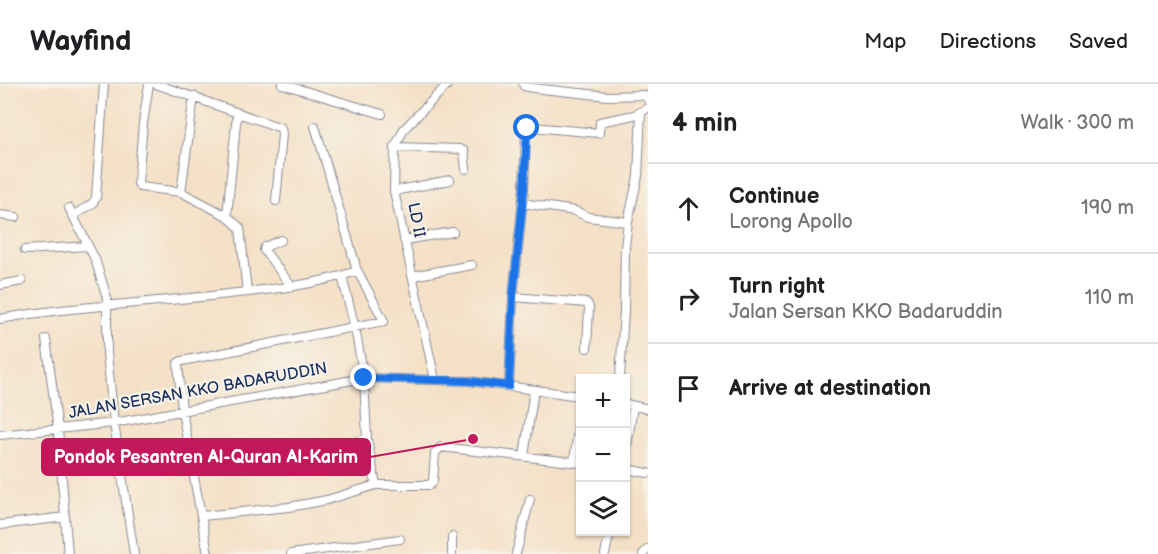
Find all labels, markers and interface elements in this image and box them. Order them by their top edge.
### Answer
text: Wayfind [30,25,131,58]
text: Map [864,29,907,54]
text: Directions [940,29,1036,54]
text: Saved [1069,29,1128,54]
text: 4 min [672,108,737,139]
text: Walk · 300 m [1021,111,1134,135]
route start [513,114,539,140]
text: Continue [729,183,819,210]
icon: ahead [672,192,705,225]
text: 190 m [1081,196,1134,220]
street label: LD II [403,201,429,239]
text: Lorong Apollo [729,210,853,234]
text: Turn right [729,273,825,300]
icon: right [672,282,705,315]
text: 110 m [1085,286,1134,310]
text: Jalan Sersan KKO Badaruddin [729,300,1003,324]
street label: JALAN SERSAN KKO BADARUDDIN [67,359,329,423]
route end [350,364,376,390]
icon: arrive [672,372,705,405]
map controls [576,374,630,536]
button: + [576,374,630,428]
text: Arrive at destination [729,375,931,402]
button: − [576,428,630,482]
callout: Pondok Pesantren Al-Quran Al-Karim [42,439,370,475]
text: Pondok Pesantren Al-Quran Al-Karim [54,447,358,468]
button: layers [576,482,630,536]

